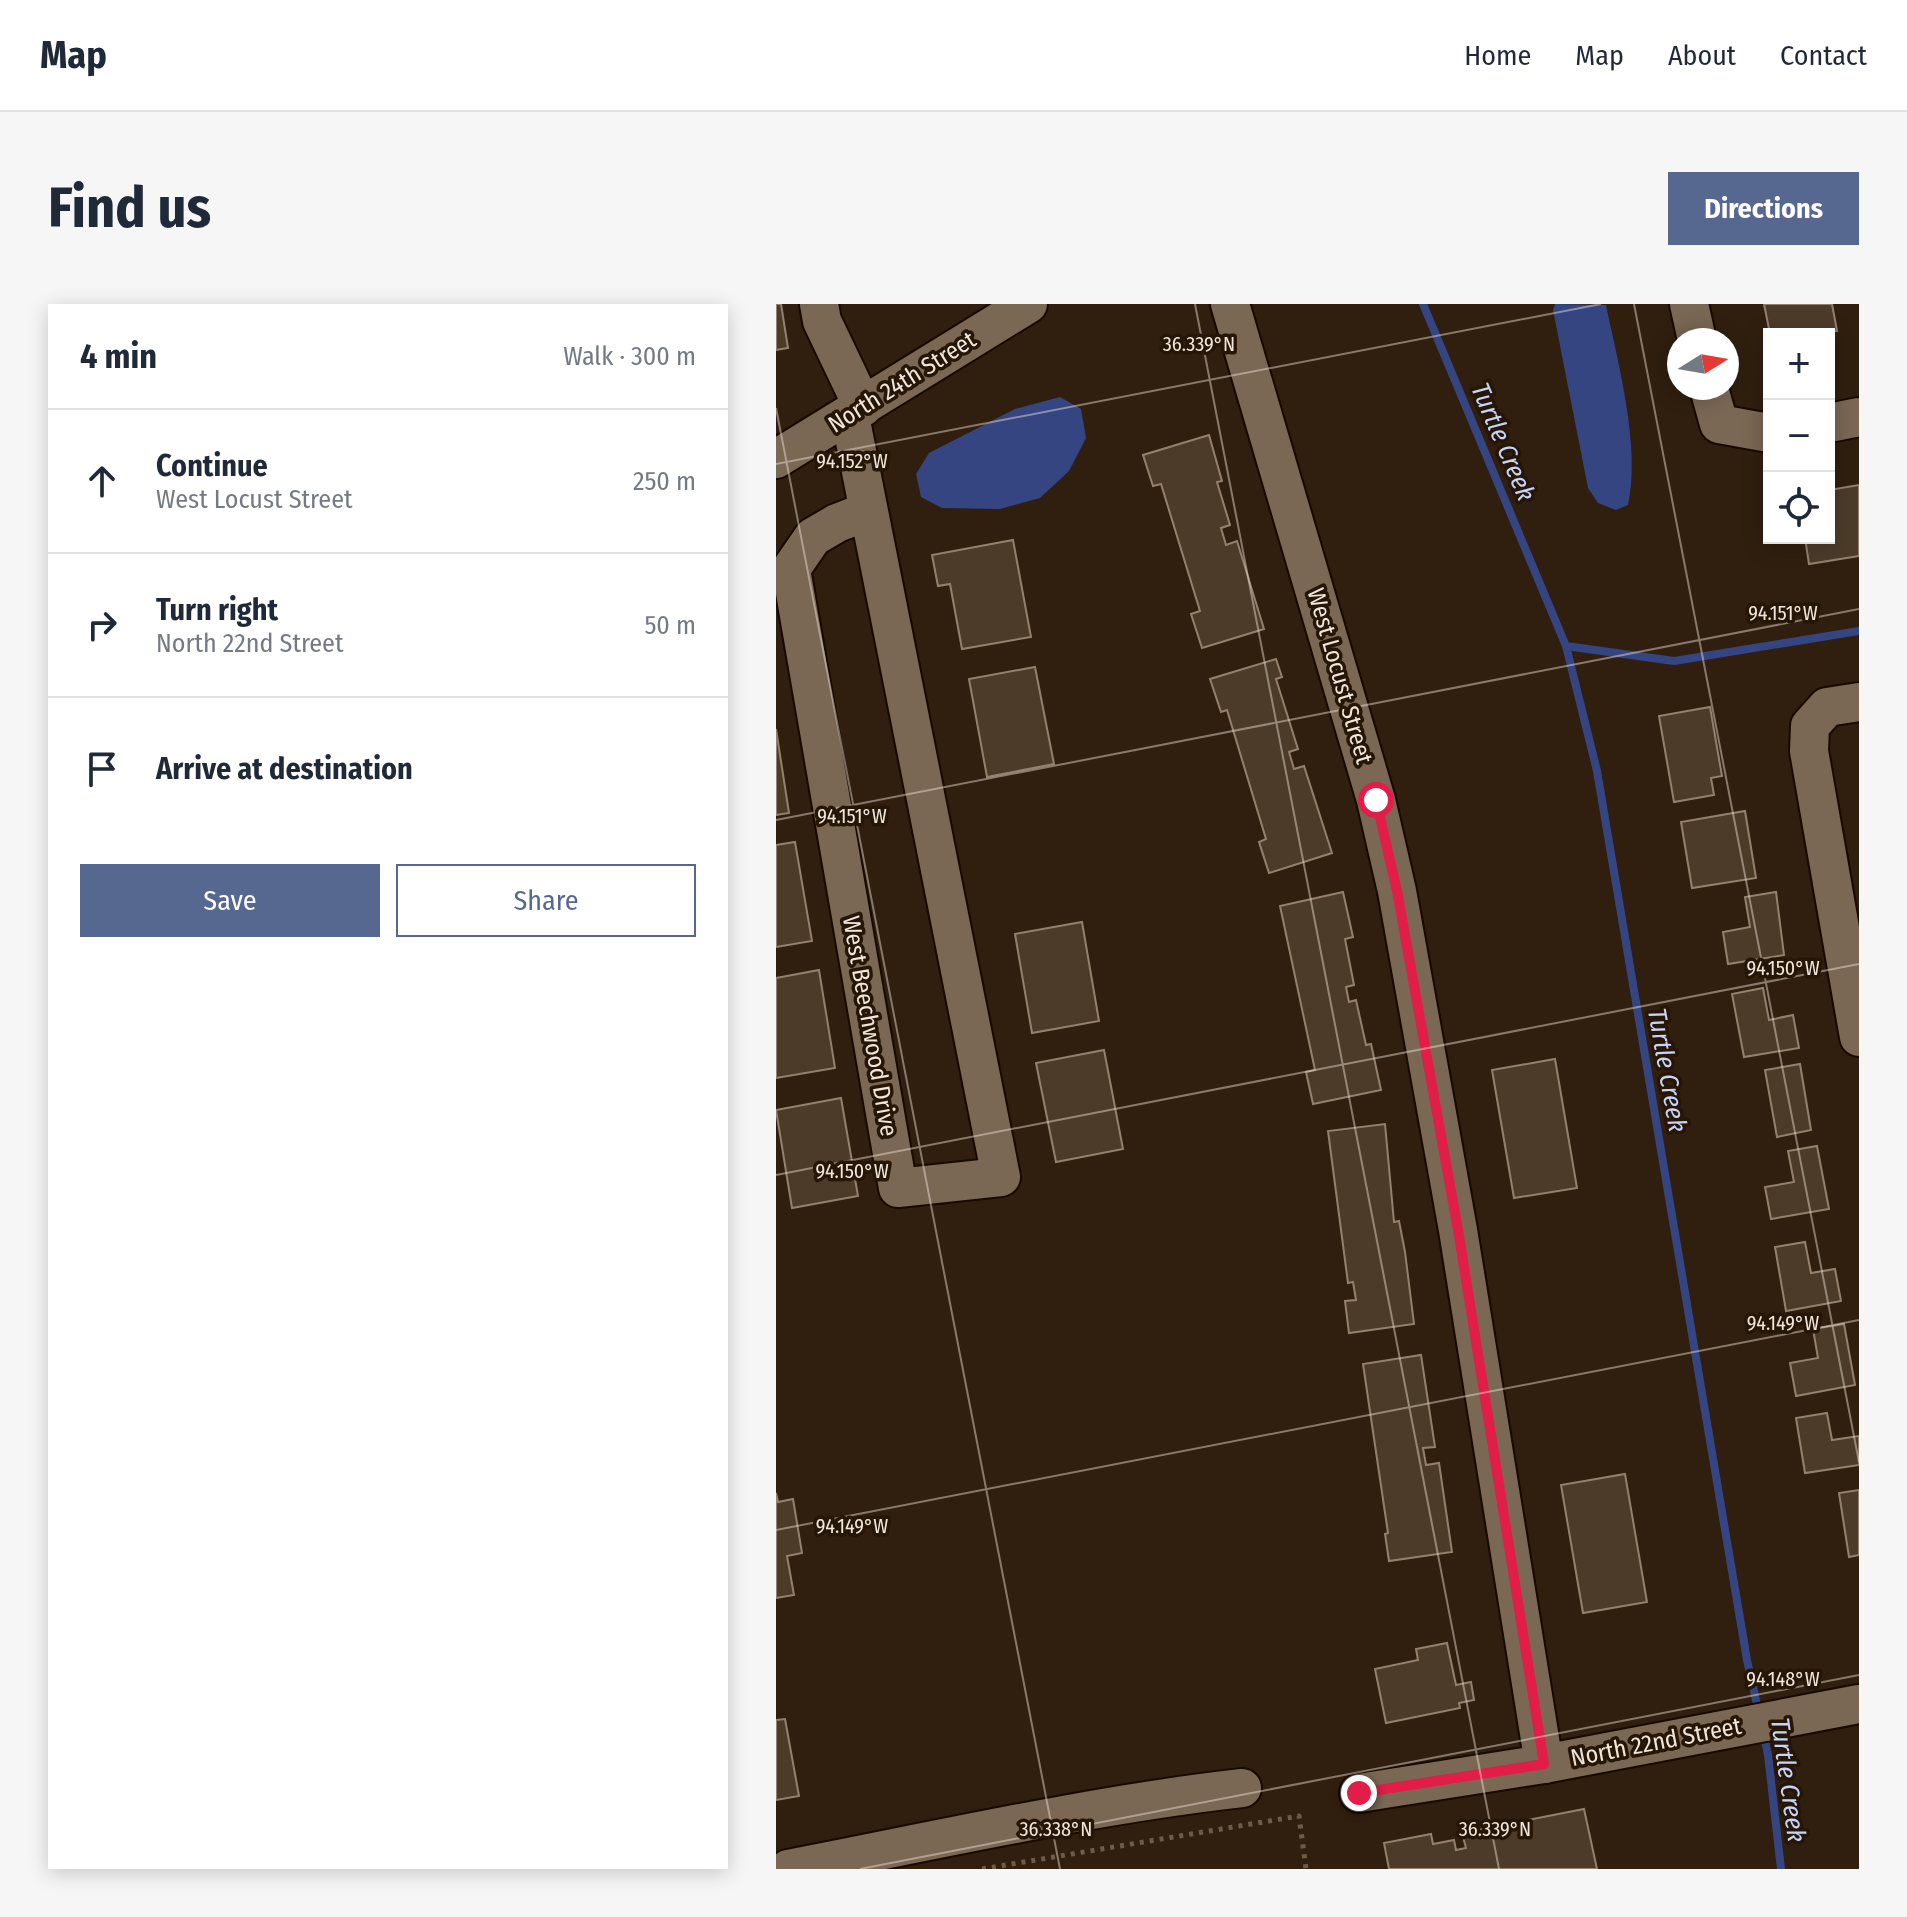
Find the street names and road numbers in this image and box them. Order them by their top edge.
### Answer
street label: North 24th Street [823,325,981,439]
street label: West Locust Street [1302,585,1379,767]
street label: West Beechwood Drive [837,914,903,1138]
street label: North 22nd Street [1568,1712,1744,1772]

